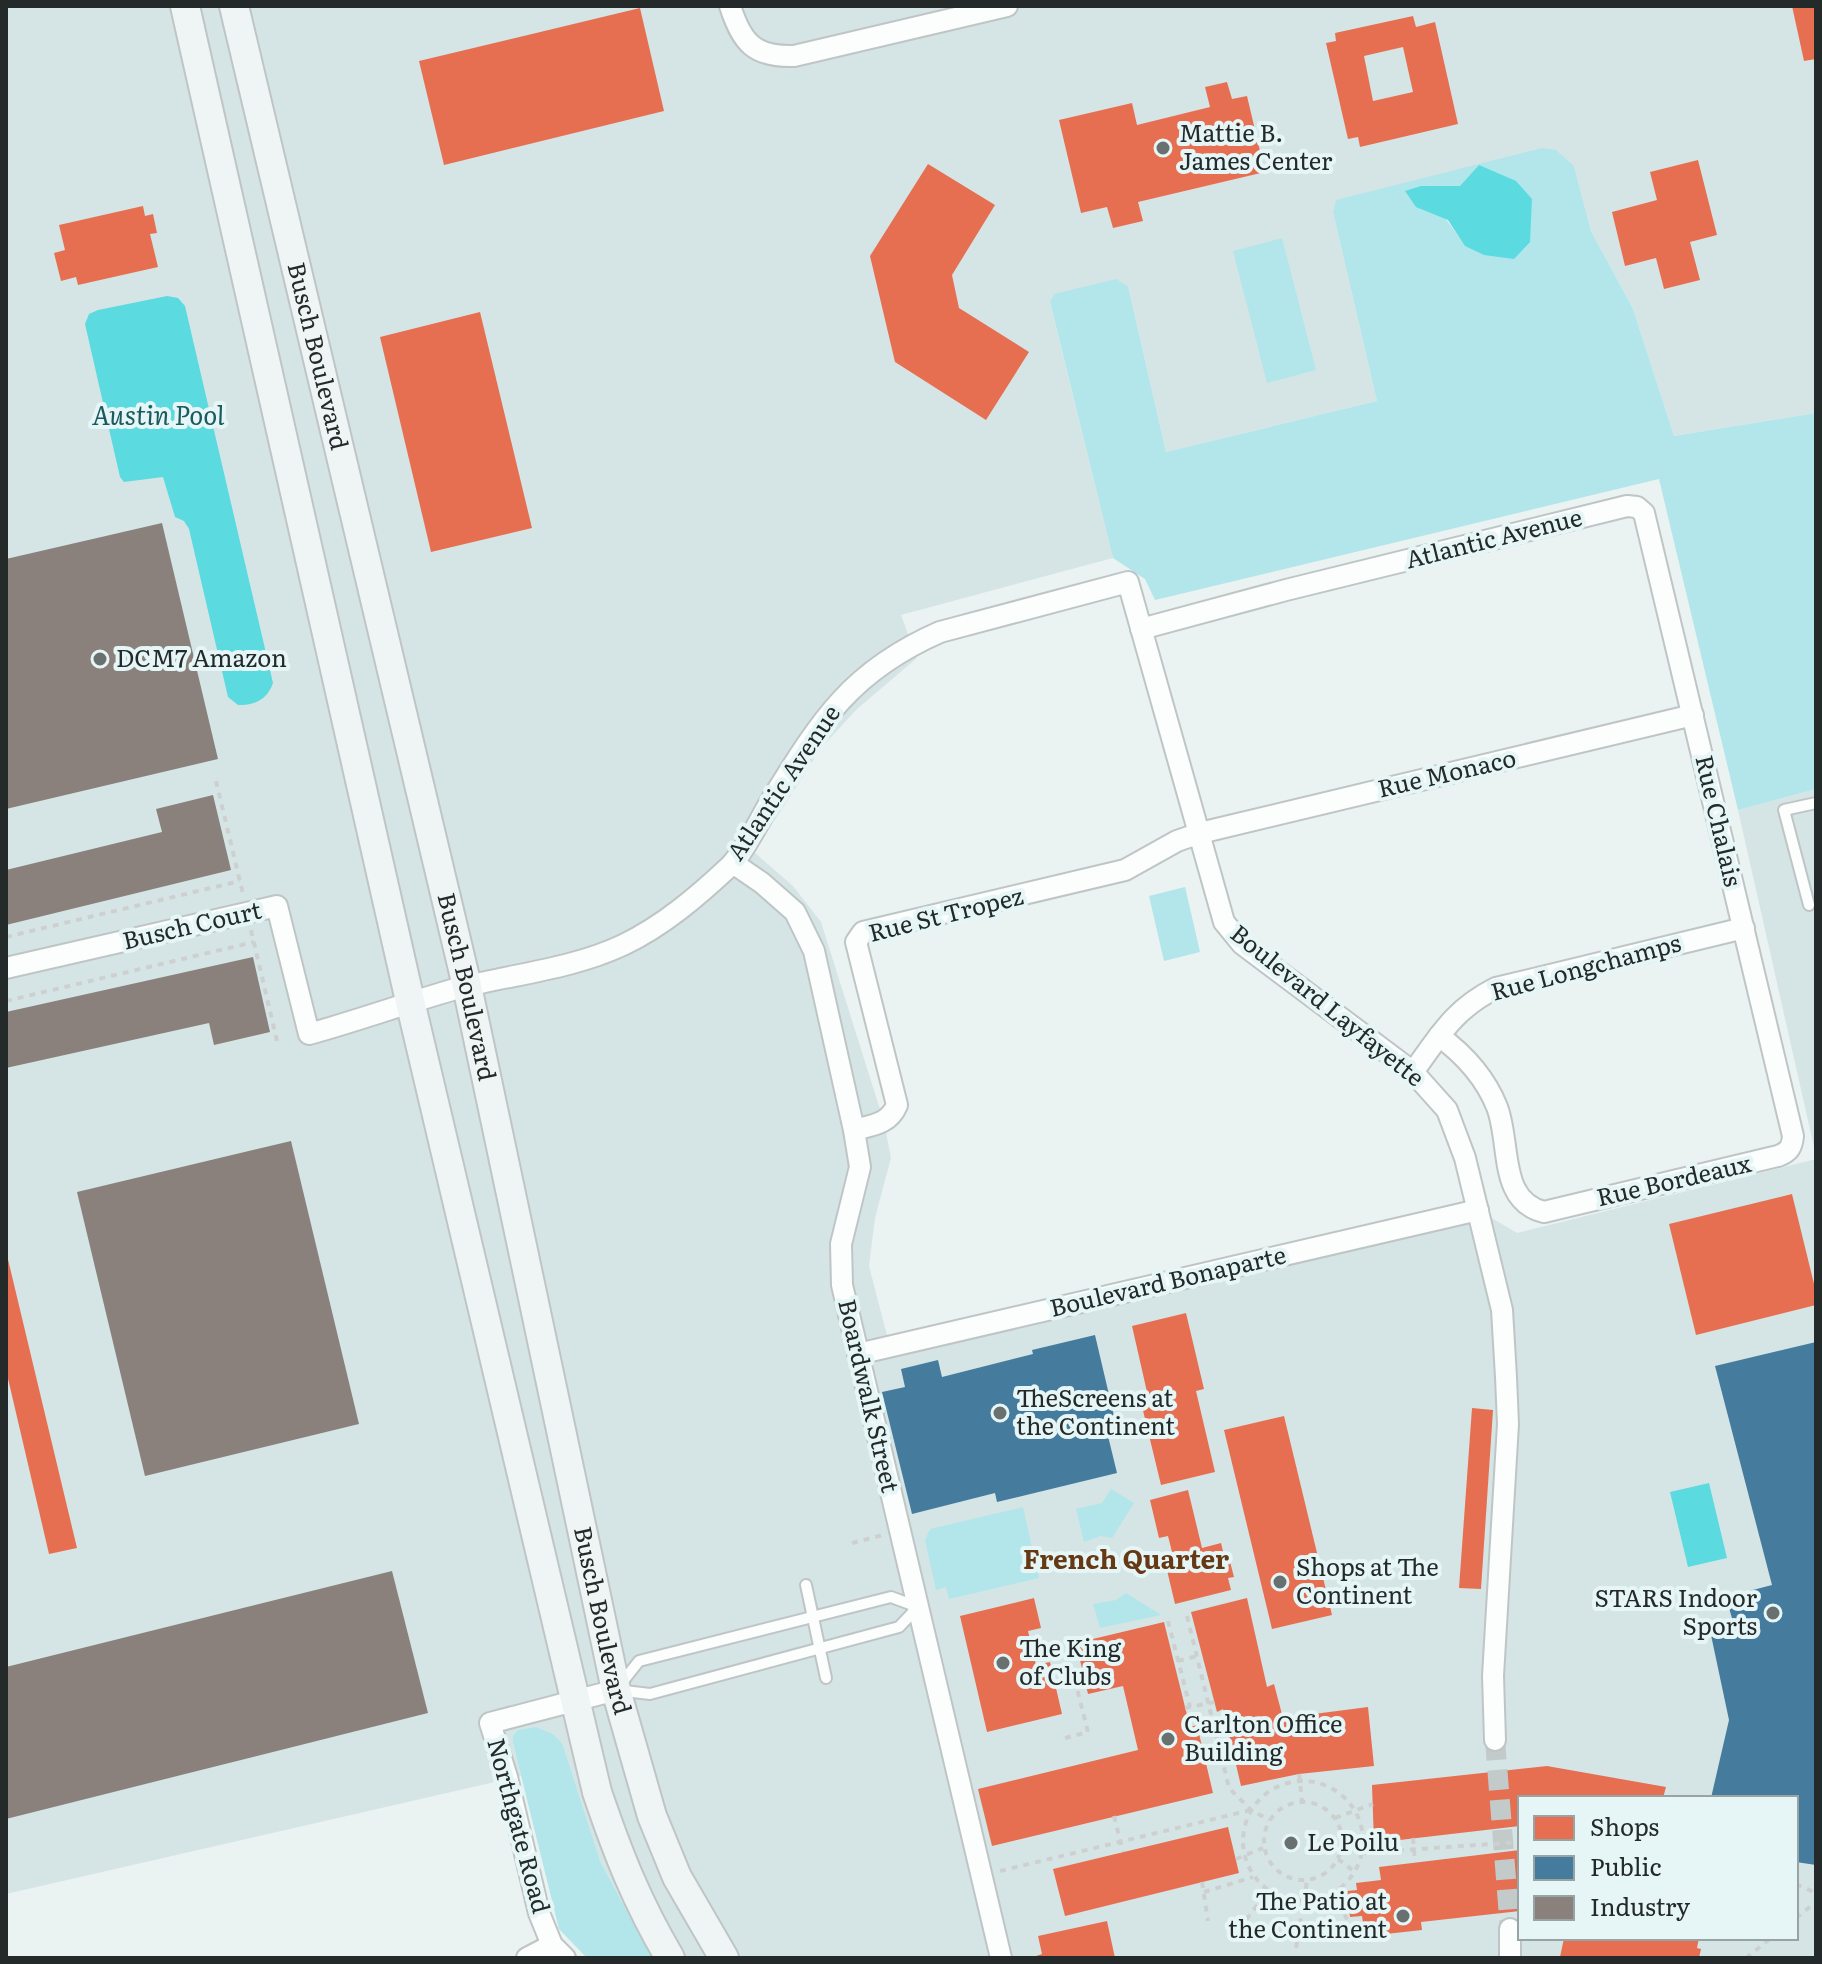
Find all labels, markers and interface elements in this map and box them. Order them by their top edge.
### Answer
place label: Mattie B. James Center [1179,114,1333,177]
marker: Mattie B. James Center [1154,139,1172,157]
street label: Busch Boulevard [280,258,359,453]
water label: Austin Pool [92,394,225,433]
street label: Atlantic Avenue [1401,498,1585,575]
place label: DCM7 Amazon [116,639,287,674]
marker: DCM7 Amazon [91,650,109,668]
street label: Atlantic Avenue [717,697,847,866]
street label: Rue Monaco [1374,739,1519,804]
street label: Rue Chalais [1688,751,1753,890]
street label: Rue St Tropez [864,876,1027,949]
street label: Busch Boulevard [430,889,507,1084]
street label: Busch Court [119,891,265,957]
street label: Boulevard Layfayette [1224,915,1433,1093]
street label: Rue Longchamps [1486,923,1684,1008]
street label: Rue Bordeaux [1593,1144,1755,1213]
street label: Boulevard Bonaparte [1046,1235,1289,1324]
street label: Boardwalk Street [831,1295,910,1496]
place label: TheScreens at the Continent [1016,1379,1175,1442]
marker: TheScreens at the Continent [991,1404,1009,1422]
street label: Busch Boulevard [567,1523,642,1718]
district label: French Quarter [1023,1538,1229,1577]
place label: Shops at The Continent [1296,1548,1439,1611]
marker: Shops at The Continent [1271,1573,1289,1591]
place label: STARS Indoor Sports [1595,1579,1758,1642]
marker: STARS Indoor Sports [1764,1604,1782,1622]
place label: The King of Clubs [1019,1629,1122,1692]
marker: The King of Clubs [994,1654,1012,1672]
place label: Carlton Office Building [1184,1705,1342,1768]
marker: Carlton Office Building [1159,1730,1177,1748]
street label: Northgate Road [480,1734,561,1917]
legend [1518,1796,1798,1940]
text: Shops [1590,1808,1659,1843]
place label: Le Poilu [1307,1823,1399,1858]
marker: Le Poilu [1282,1834,1300,1852]
text: Public [1590,1848,1661,1883]
place label: The Patio at the Continent [1228,1882,1387,1945]
text: Industry [1590,1888,1690,1923]
marker: The Patio at the Continent [1394,1907,1412,1925]

